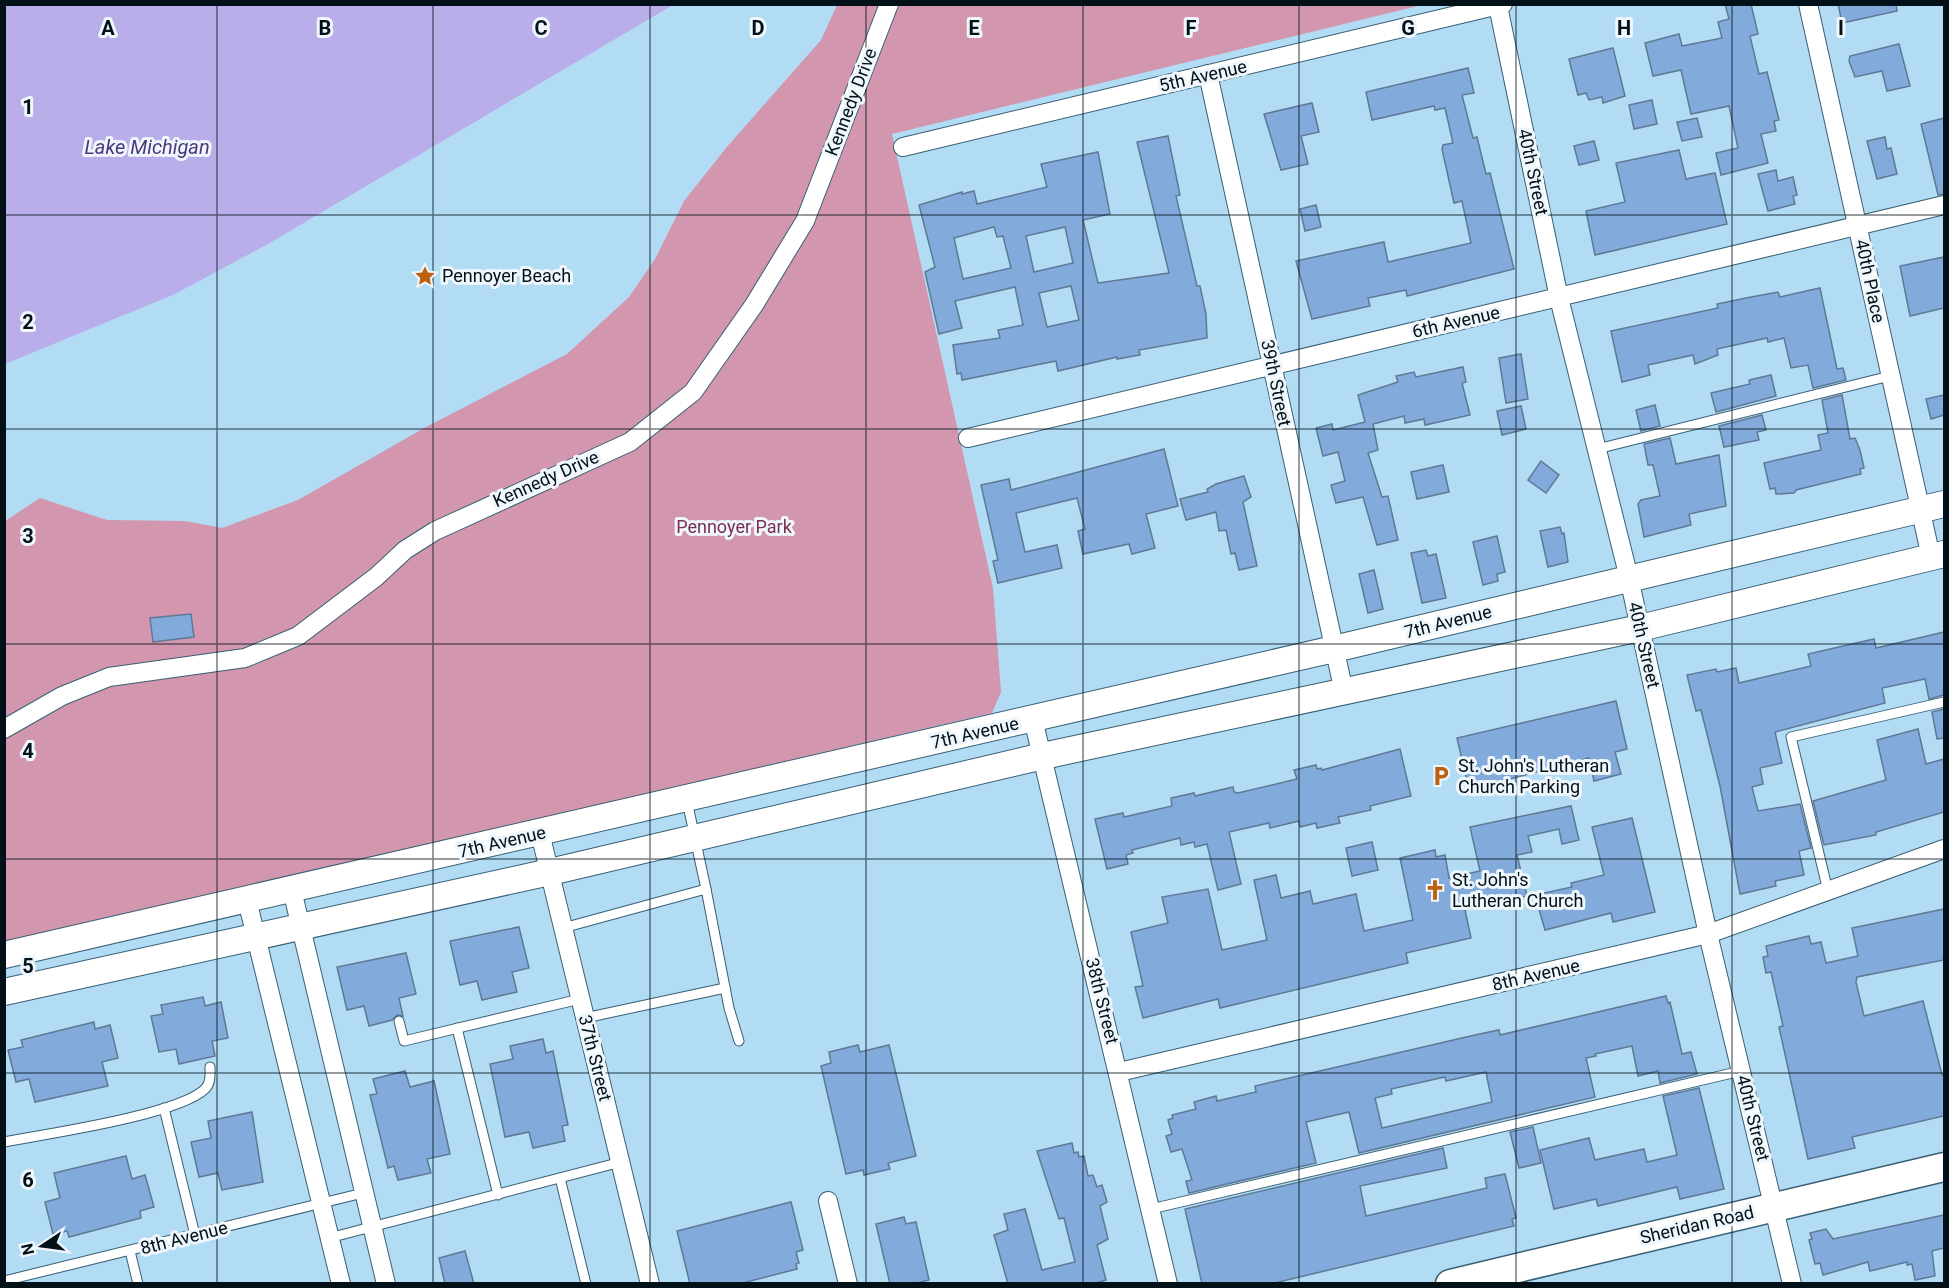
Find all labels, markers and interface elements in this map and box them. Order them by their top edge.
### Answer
text: A [101,16,115,40]
text: B [319,16,331,40]
text: C [534,16,548,40]
text: D [752,16,765,40]
text: E [968,16,980,40]
text: F [1186,16,1197,40]
text: G [1401,16,1415,40]
text: H [1617,16,1631,40]
text: I [1838,16,1844,40]
street label: Kennedy Drive [820,45,881,159]
street label: 5th Avenue [1157,55,1249,96]
text: 1 [22,95,34,119]
street label: 40th Street [1514,127,1553,217]
water label: Lake Michigan [84,135,210,159]
street label: 40th Place [1851,237,1890,325]
place icon: Pennoyer Beach [413,264,437,288]
place label: Pennoyer Beach [442,265,571,286]
street label: 6th Avenue [1410,301,1502,342]
text: 2 [22,310,34,334]
street label: 39th Street [1257,338,1296,428]
street label: Kennedy Drive [490,446,602,511]
park label: Pennoyer Park [676,516,793,537]
text: 3 [22,524,34,548]
street label: 40th Street [1624,600,1665,690]
street label: 7th Avenue [1402,601,1494,642]
street label: 7th Avenue [929,712,1021,753]
text: 4 [22,739,34,763]
place label: St. John's Lutheran Church Parking [1458,755,1609,797]
parking icon: St. John's Lutheran Church Parking [1429,764,1453,788]
street label: 7th Avenue [456,821,548,862]
place label: St. John's Lutheran Church [1452,869,1583,911]
church icon: St. John's Lutheran Church [1423,878,1447,902]
text: 5 [22,954,34,978]
street label: 8th Avenue [1490,954,1582,995]
street label: 38th Street [1082,956,1123,1046]
street label: 37th Street [575,1013,616,1103]
street label: 40th Street [1733,1073,1774,1163]
text: 6 [22,1168,34,1192]
street label: Sheridan Road [1638,1201,1756,1248]
north arrow [12,1216,72,1276]
street label: 8th Avenue [138,1217,230,1258]
text: N [17,1242,38,1257]

